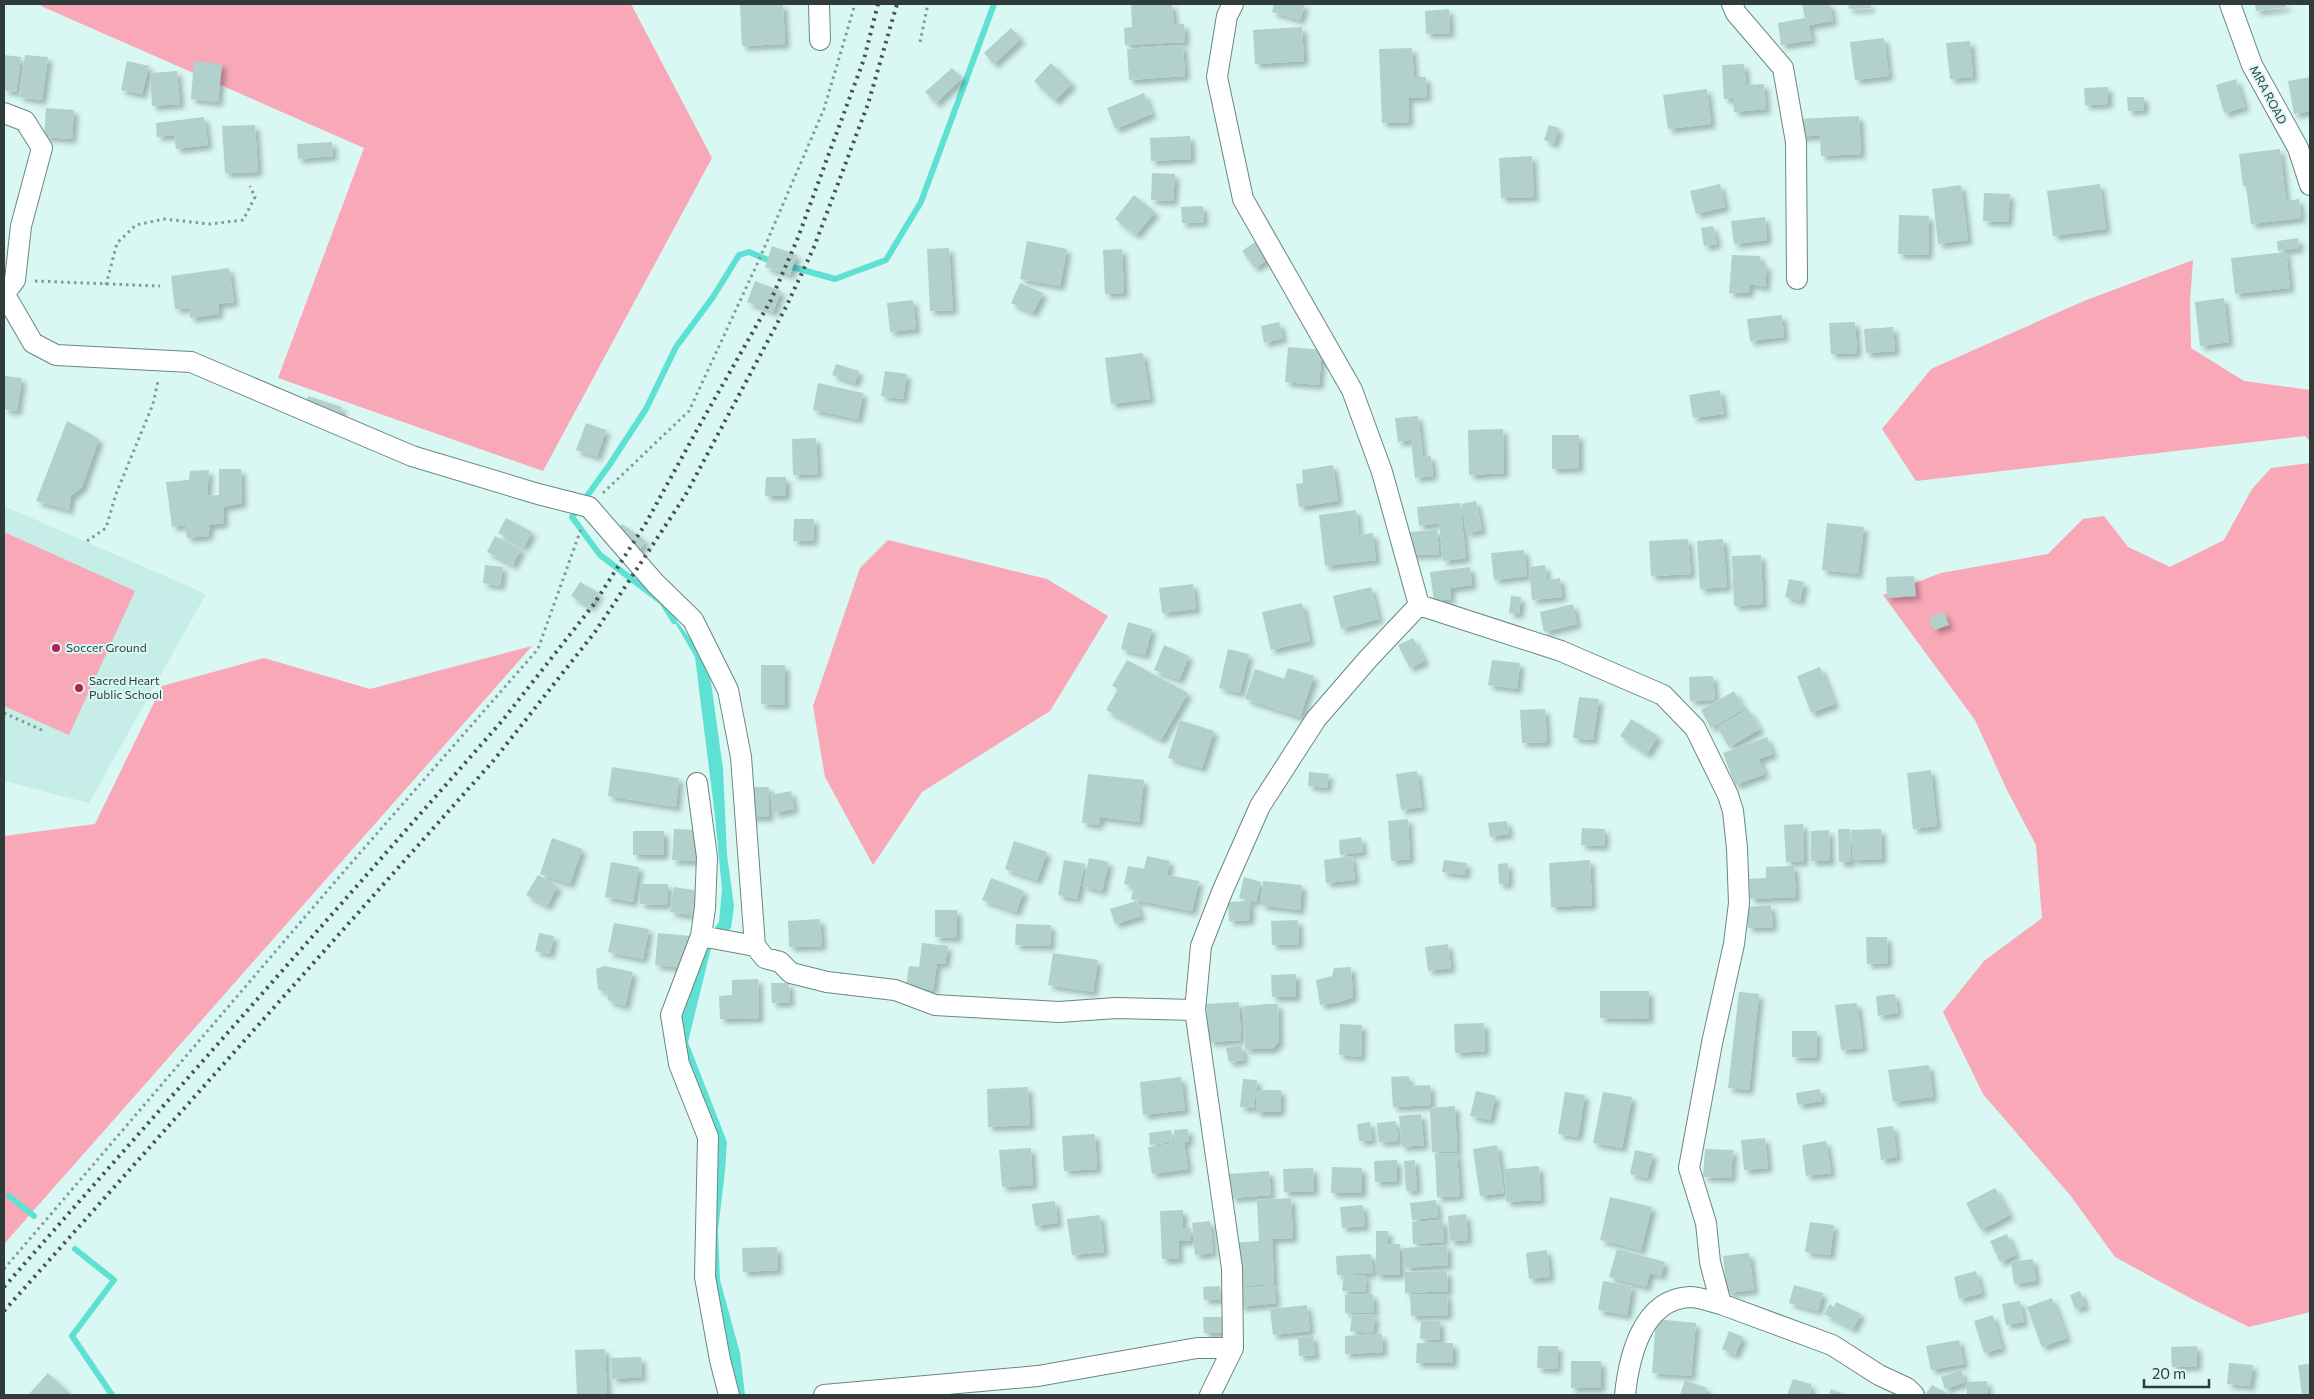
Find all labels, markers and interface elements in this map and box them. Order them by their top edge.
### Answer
street label: MRA ROAD [2248,63,2290,126]
place label: Soccer Ground [66,640,147,654]
marker: Soccer Ground [50,642,62,654]
place label: Sacred Heart Public School [89,673,162,701]
marker: Sacred Heart Public School [73,682,85,694]
scale bar [2144,1356,2209,1388]
text: 20 m [2152,1364,2186,1382]

